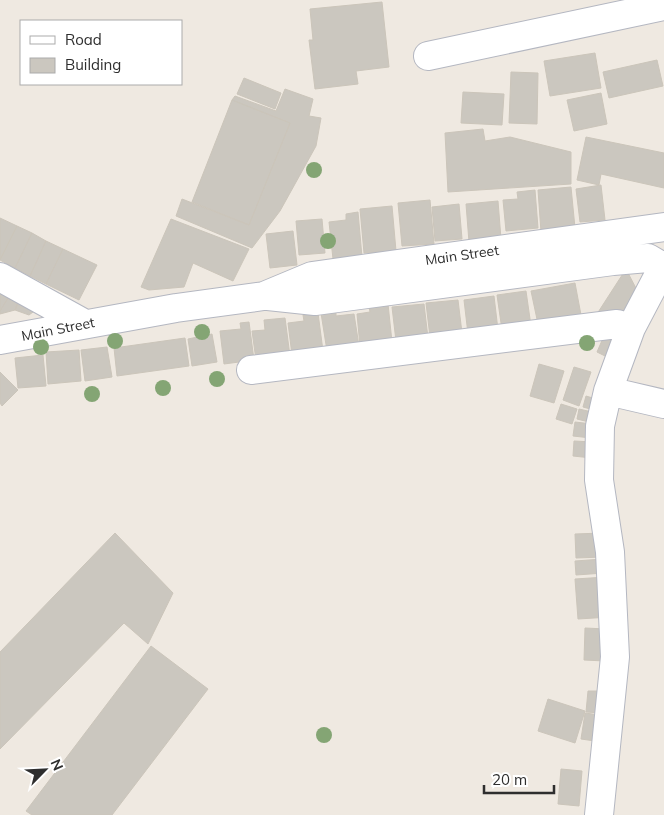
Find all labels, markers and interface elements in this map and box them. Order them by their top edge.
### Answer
legend [20,20,182,85]
text: Road [65,30,102,49]
text: Building [65,55,121,74]
street label: Main Street [424,241,500,269]
street label: Main Street [20,313,96,345]
north arrow [20,745,70,795]
text: N [47,756,67,773]
scale bar [484,762,554,794]
text: 20 m [492,770,527,789]

